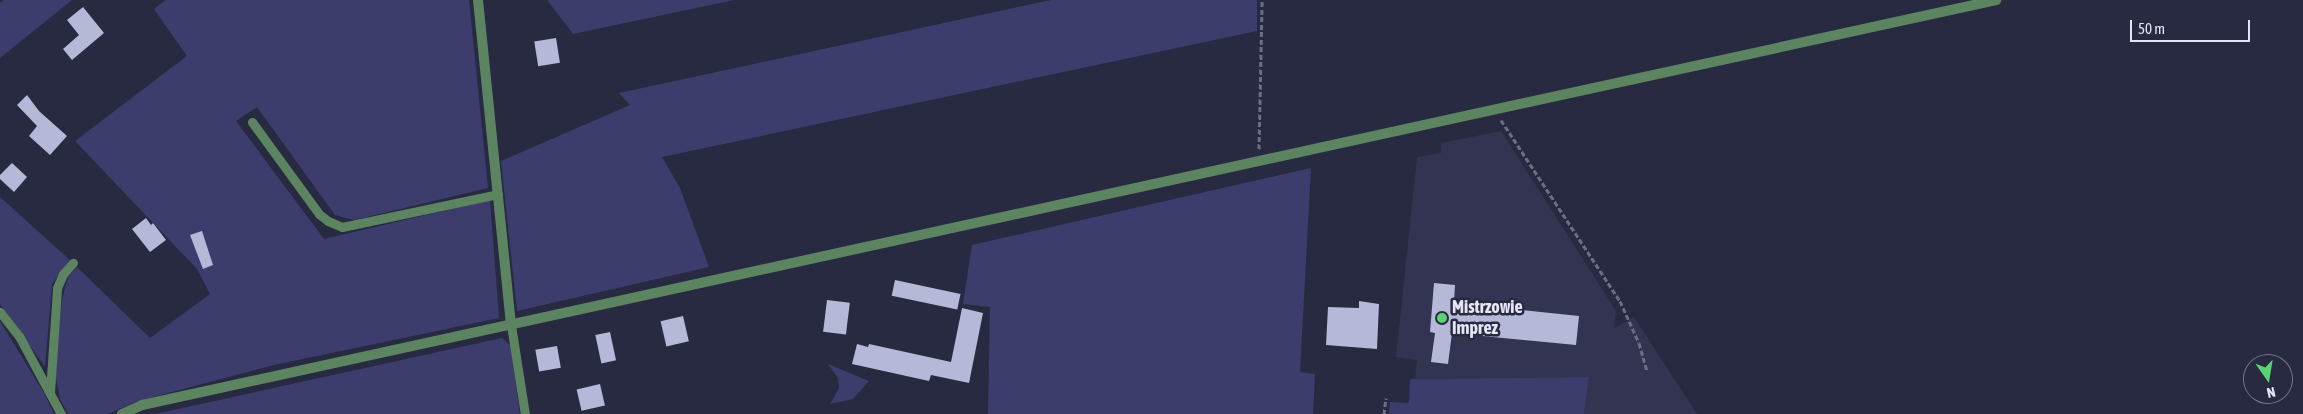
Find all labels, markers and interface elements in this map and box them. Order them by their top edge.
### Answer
scale bar [2133,10,2253,42]
text: 50 m [2138,20,2165,37]
place label: Mistrzowie Imprez [1452,297,1523,340]
marker: Mistrzowie Imprez [1436,312,1448,324]
north arrow [2243,354,2293,404]
text: N [2265,384,2277,401]

